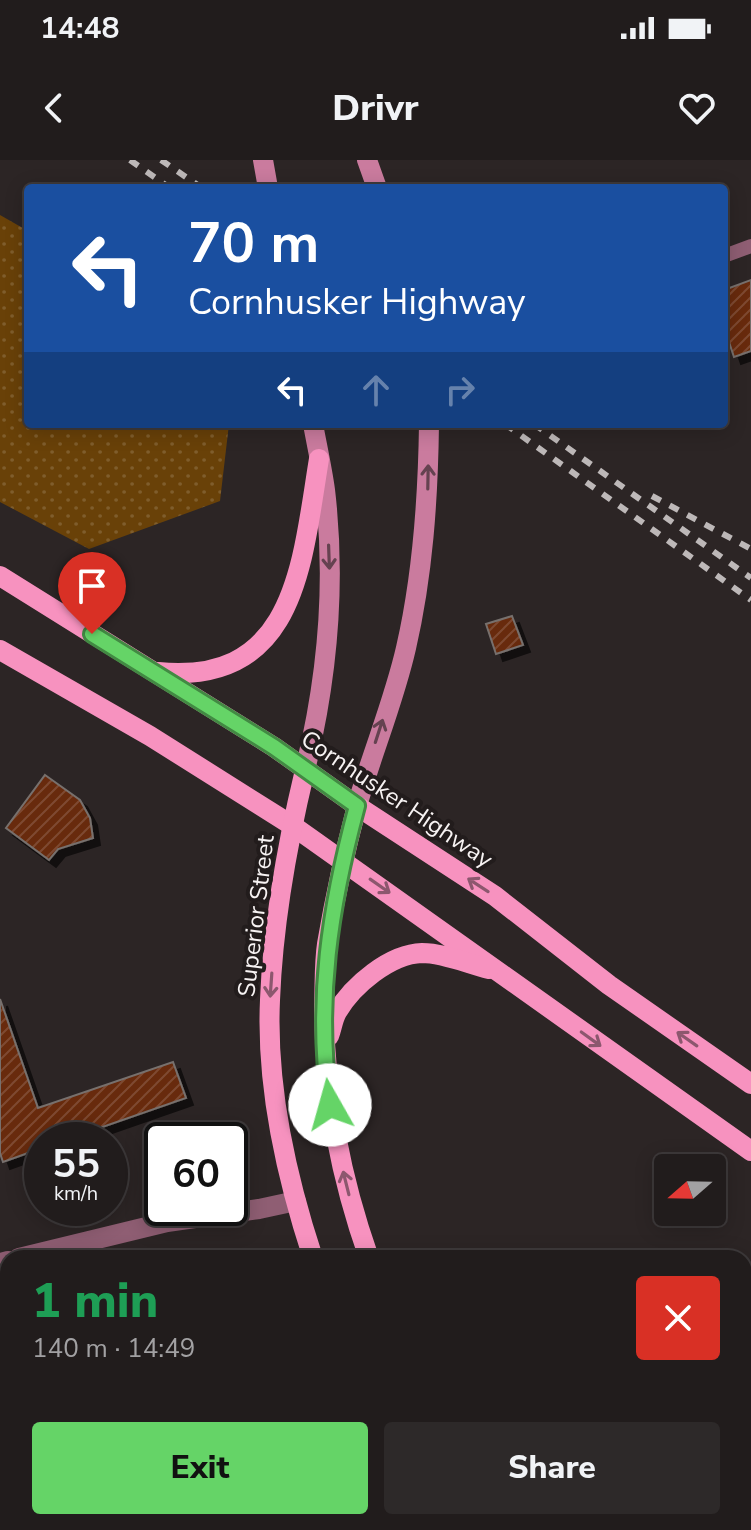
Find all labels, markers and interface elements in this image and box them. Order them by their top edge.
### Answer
text: 14:48 [40,8,119,49]
text: Drivr [332,84,419,133]
icon: back [32,86,76,130]
icon: heart [675,86,719,130]
text: 70 m [188,205,319,282]
icon: left [56,216,160,320]
text: Cornhusker Highway [188,278,526,327]
icon: left [270,368,314,412]
icon: ahead [354,368,398,412]
icon: right [438,368,482,412]
one-way arrow [420,464,436,491]
one-way arrow [321,543,337,570]
pin [58,552,126,634]
icon: arrive [70,564,114,608]
one-way arrow [373,719,388,744]
street label: Cornhusker Highway [295,723,500,876]
street label: Superior Street [230,833,282,999]
one-way arrow [467,877,490,893]
one-way arrow [369,878,391,894]
one-way arrow [263,971,278,998]
one-way arrow [580,1030,601,1047]
one-way arrow [677,1031,699,1047]
position arrow [288,1063,372,1147]
speed limit sign: 60 [144,1122,248,1226]
text: 55 [52,1137,100,1191]
north arrow [654,1154,726,1226]
map controls [654,1154,726,1226]
one-way arrow [338,1171,353,1197]
text: km/h [54,1180,98,1207]
text: 1 min [32,1268,158,1334]
button: close [636,1276,720,1360]
text: 140 m · 14:49 [32,1331,195,1366]
button: Exit [32,1422,368,1514]
button: Share [384,1422,720,1514]

